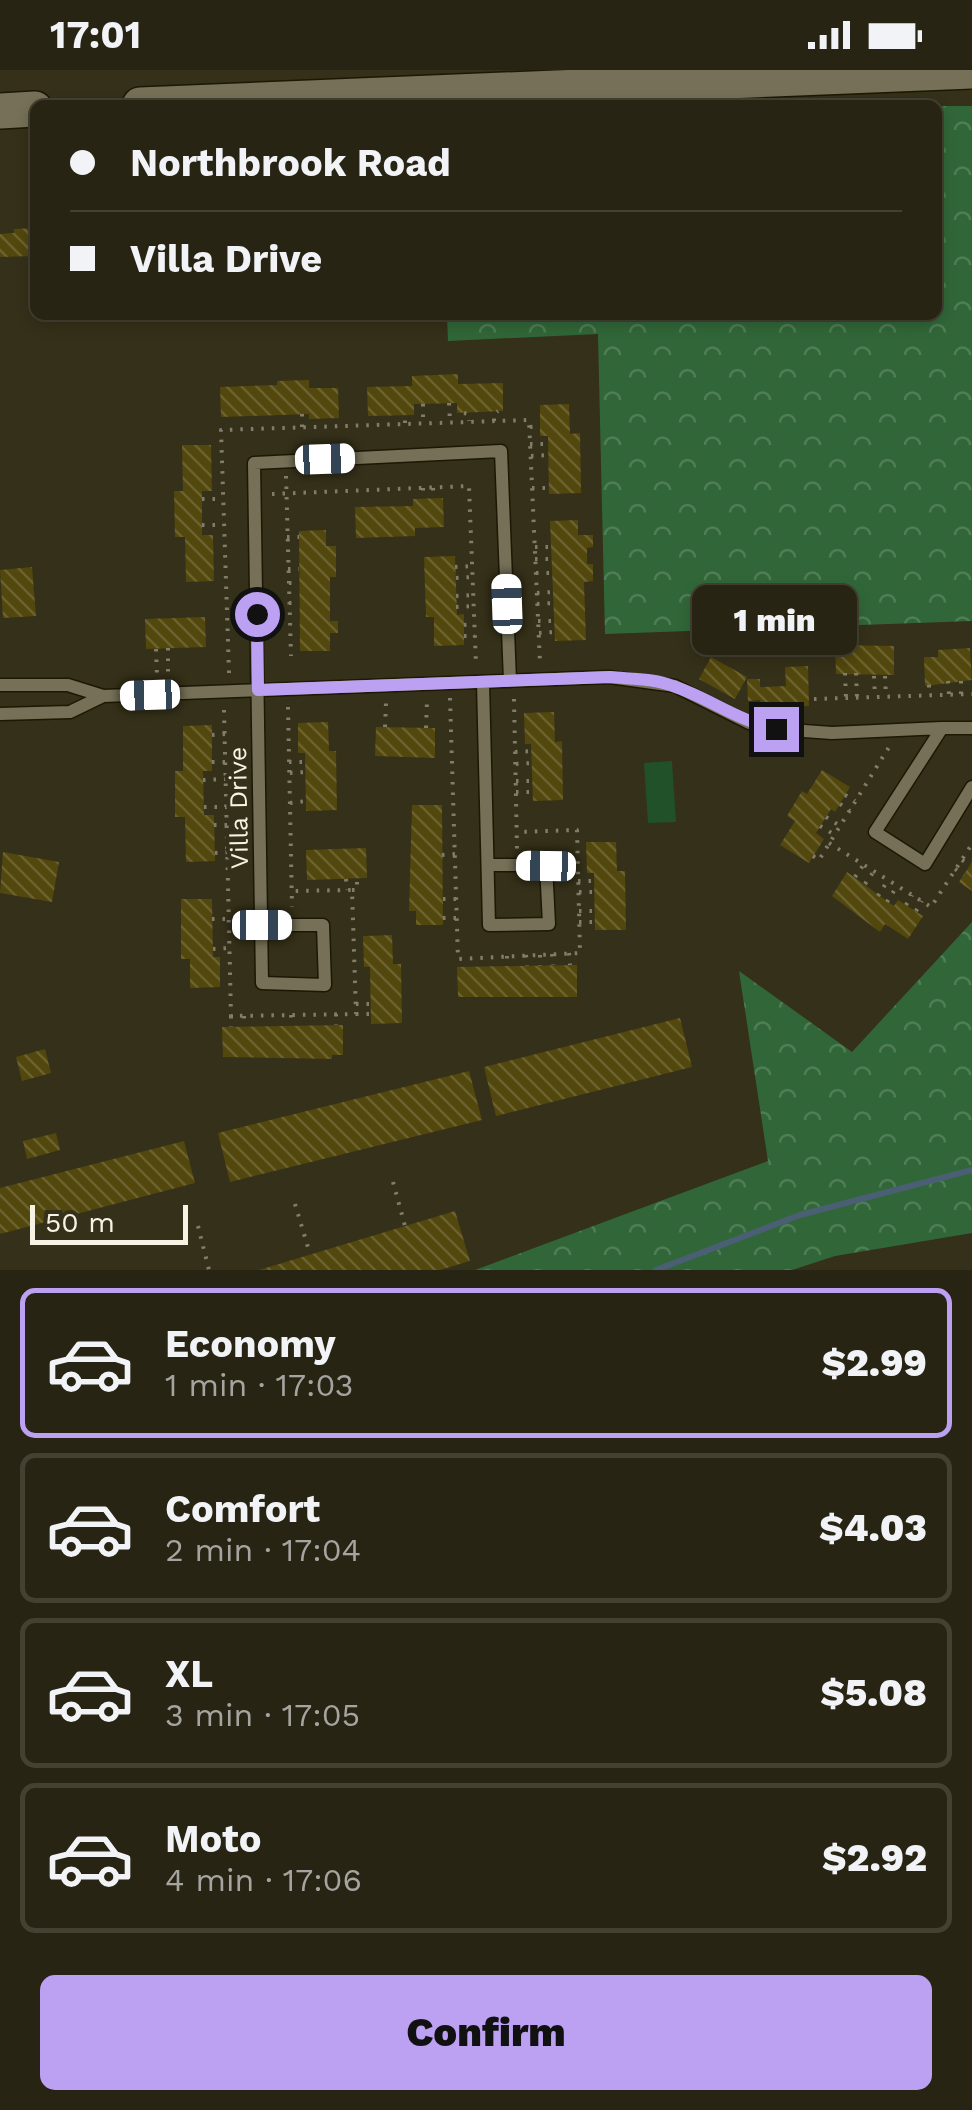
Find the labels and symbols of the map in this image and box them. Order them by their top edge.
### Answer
car [294,443,356,475]
car [491,573,523,635]
callout: 1 min [694,584,858,654]
route start [235,592,280,637]
car [119,679,181,711]
route end [754,707,799,752]
street label: Villa Drive [223,747,254,869]
car [516,850,576,882]
car [232,910,292,940]
scale bar [30,1200,188,1244]

